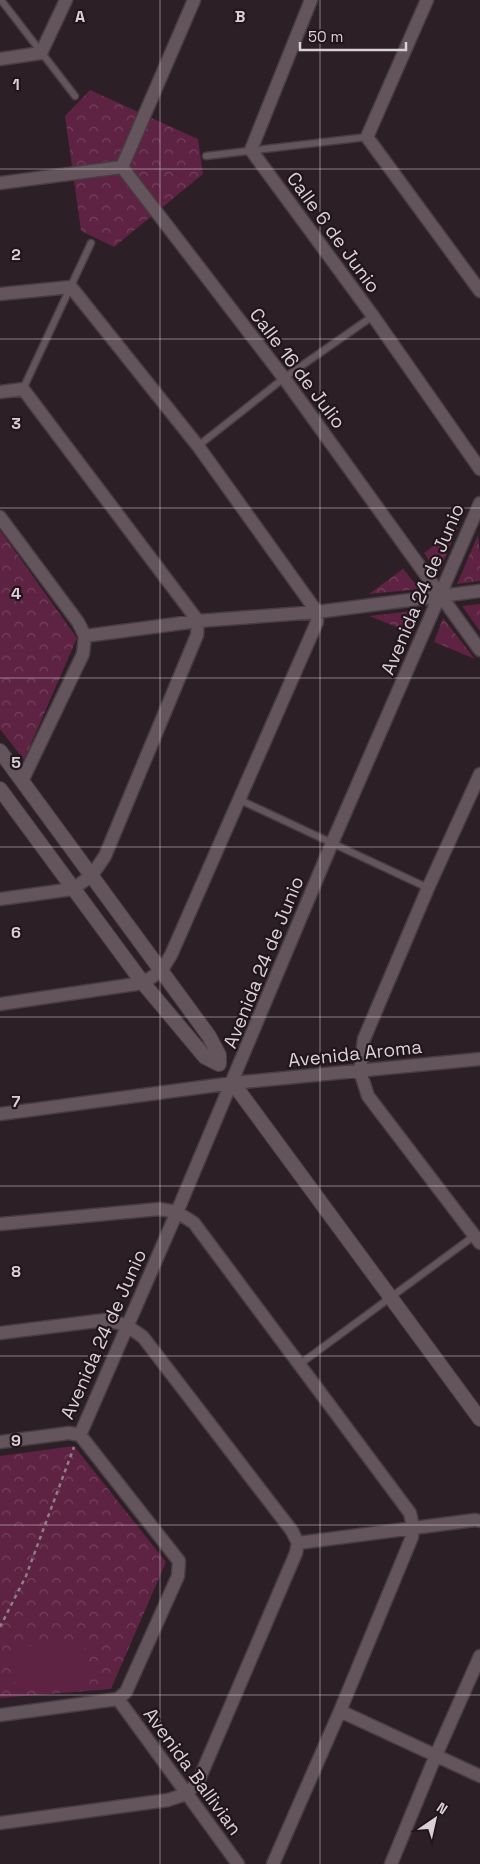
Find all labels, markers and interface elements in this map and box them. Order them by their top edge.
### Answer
text: A [75,6,85,27]
text: B [235,6,245,27]
scale bar [300,20,406,52]
text: 50 m [308,27,343,46]
text: 1 [12,74,20,95]
street label: Calle 6 de Junio [281,167,386,298]
text: 2 [11,244,21,265]
street label: Calle 16 de Julio [244,303,351,434]
text: 3 [11,413,21,434]
street label: Avenida 24 de Junio [375,500,470,679]
text: 4 [11,583,21,604]
text: 5 [11,752,21,773]
street label: Avenida 24 de Junio [217,872,309,1052]
text: 6 [11,922,21,943]
street label: Avenida Aroma [287,1034,423,1073]
text: 7 [12,1091,21,1112]
street label: Avenida 24 de Junio [55,1245,152,1423]
text: 8 [11,1261,21,1282]
text: 9 [11,1430,21,1451]
street label: Avenida Ballivian [138,1702,247,1840]
north arrow [410,1794,460,1844]
text: N [433,1798,451,1818]

